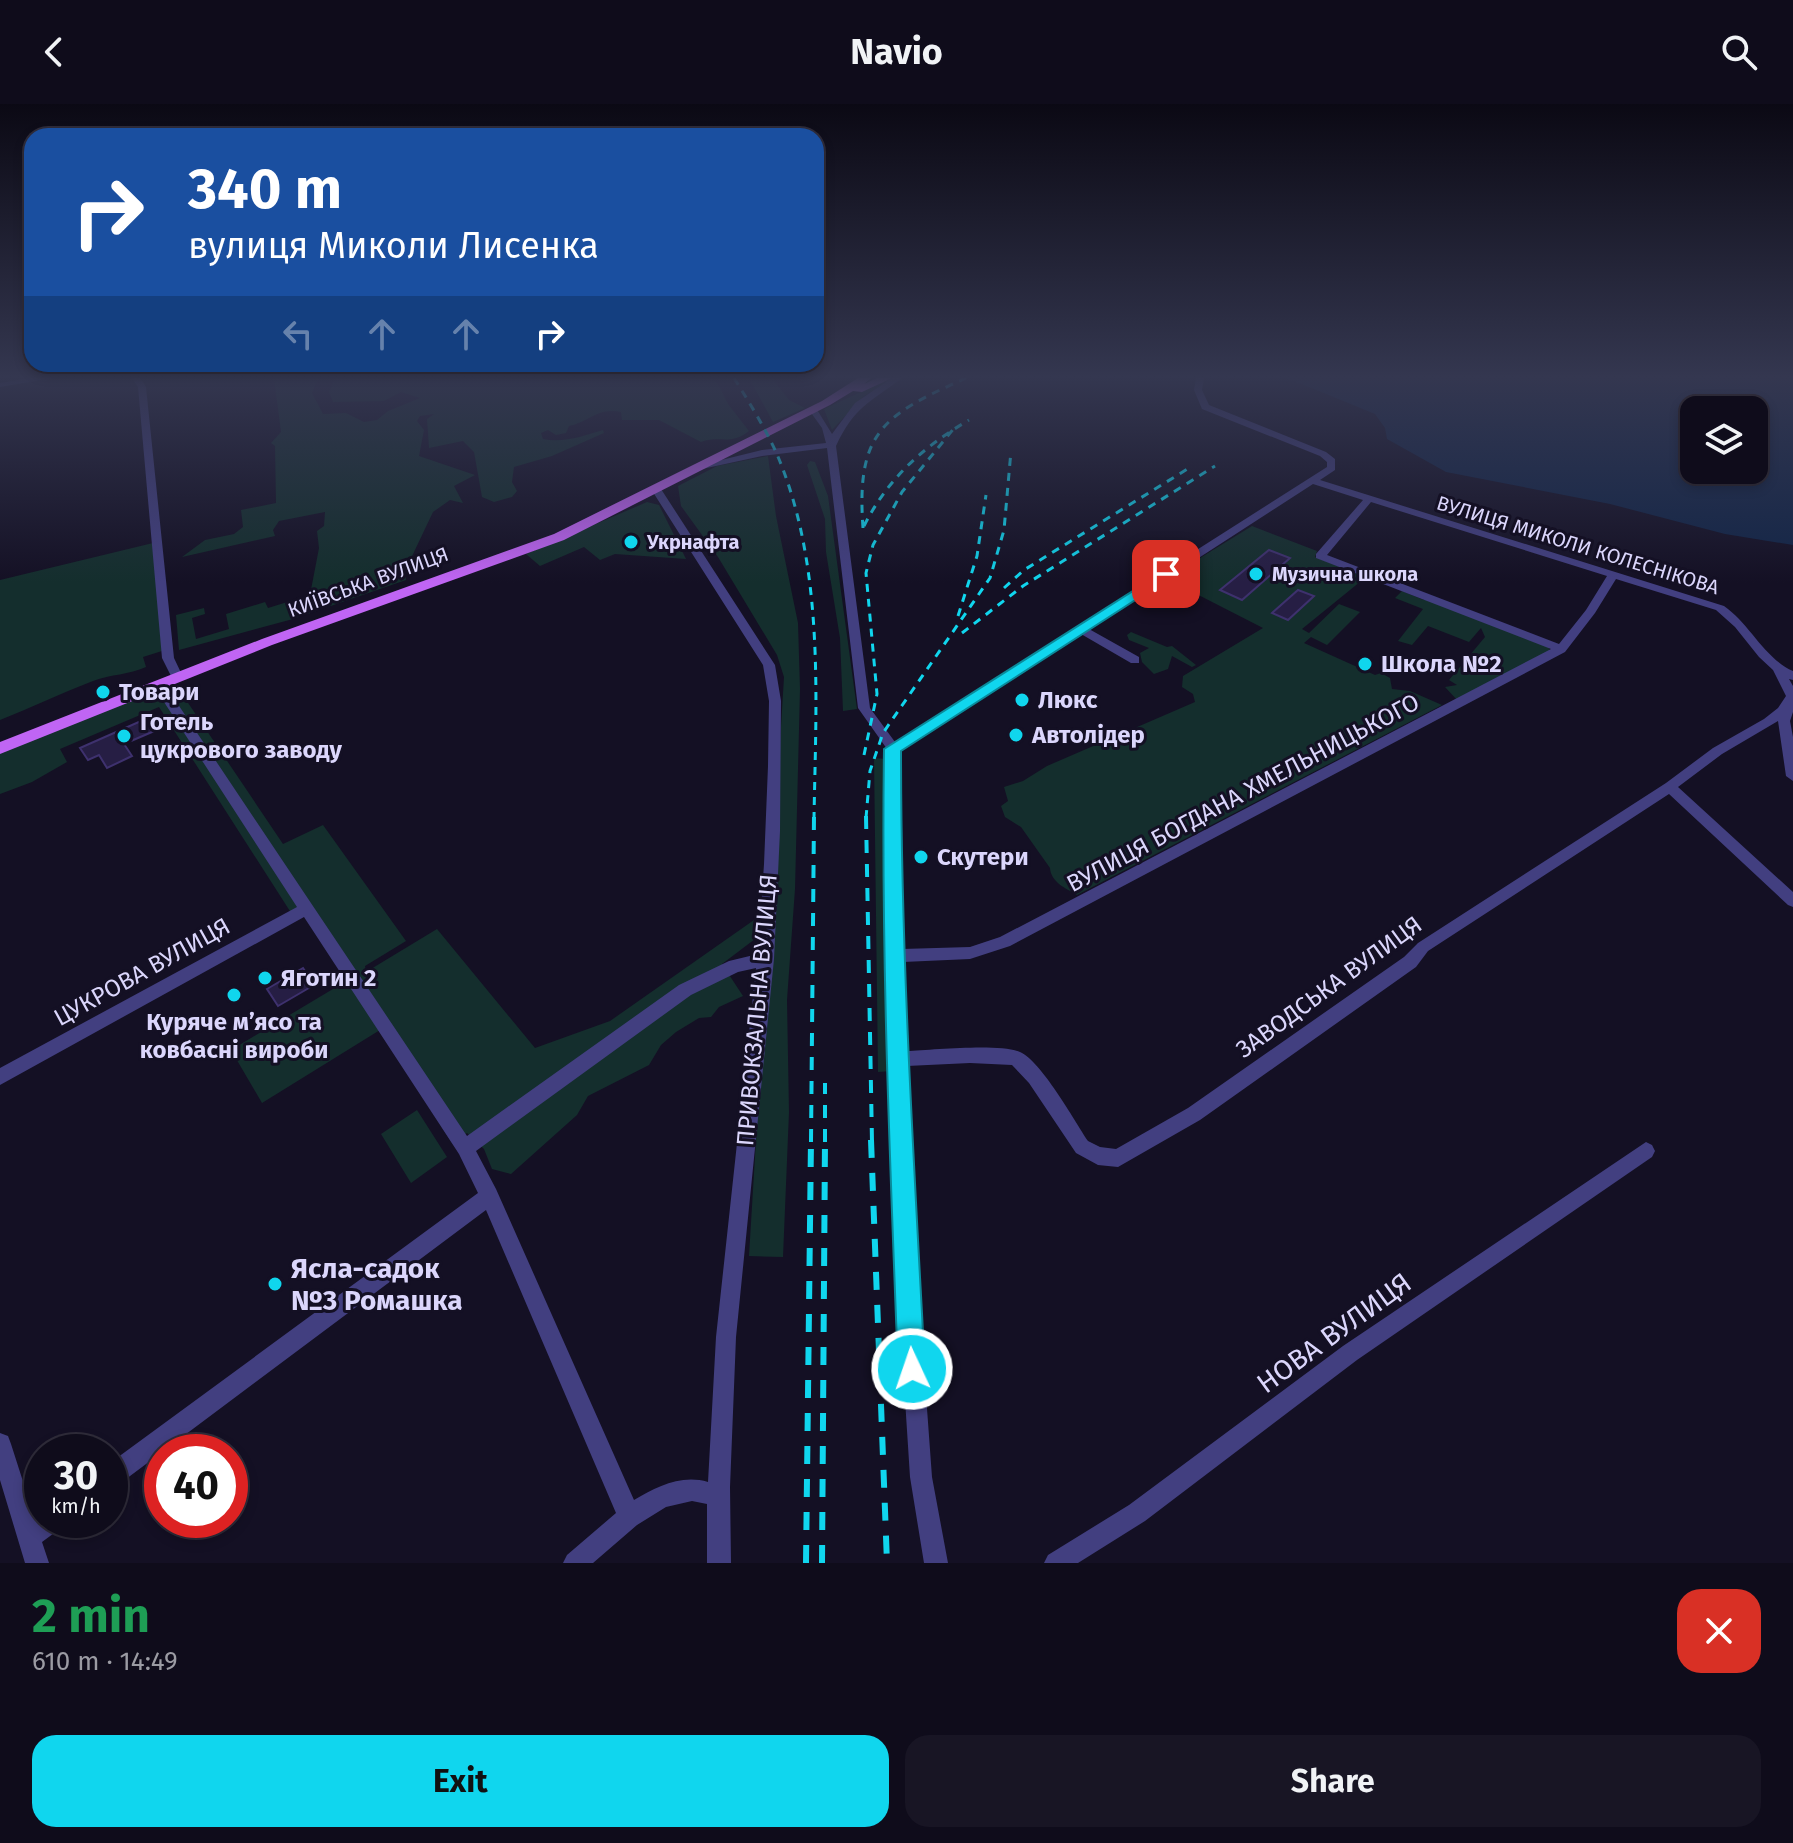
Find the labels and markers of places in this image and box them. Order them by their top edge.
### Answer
place label: Укрнафта [646,530,739,554]
marker: Укрнафта [622,533,640,551]
pin [1132,540,1200,608]
place label: Музична школа [1272,562,1418,586]
marker: Музична школа [1247,565,1265,583]
place label: Школа №2 [1381,650,1502,678]
marker: Школа №2 [1356,655,1374,673]
place label: Товари [119,678,199,706]
marker: Товари [94,683,112,701]
place label: Люкс [1038,686,1098,714]
marker: Люкс [1013,691,1031,709]
place label: Готель цукрового заводу [140,708,343,764]
place label: Автолідер [1031,721,1145,749]
marker: Автолідер [1007,726,1025,744]
marker: Готель цукрового заводу [115,727,133,745]
place label: Скутери [937,843,1029,871]
marker: Скутери [912,848,930,866]
place label: Яготин 2 [281,964,376,992]
marker: Яготин 2 [256,969,274,987]
marker: Куряче м’ясо та ковбасні вироби [225,986,243,1004]
place label: Куряче м’ясо та ковбасні вироби [140,1008,328,1064]
place label: Ясла-садок №3 Ромашка [291,1252,463,1317]
marker: Ясла-садок №3 Ромашка [266,1275,284,1293]

